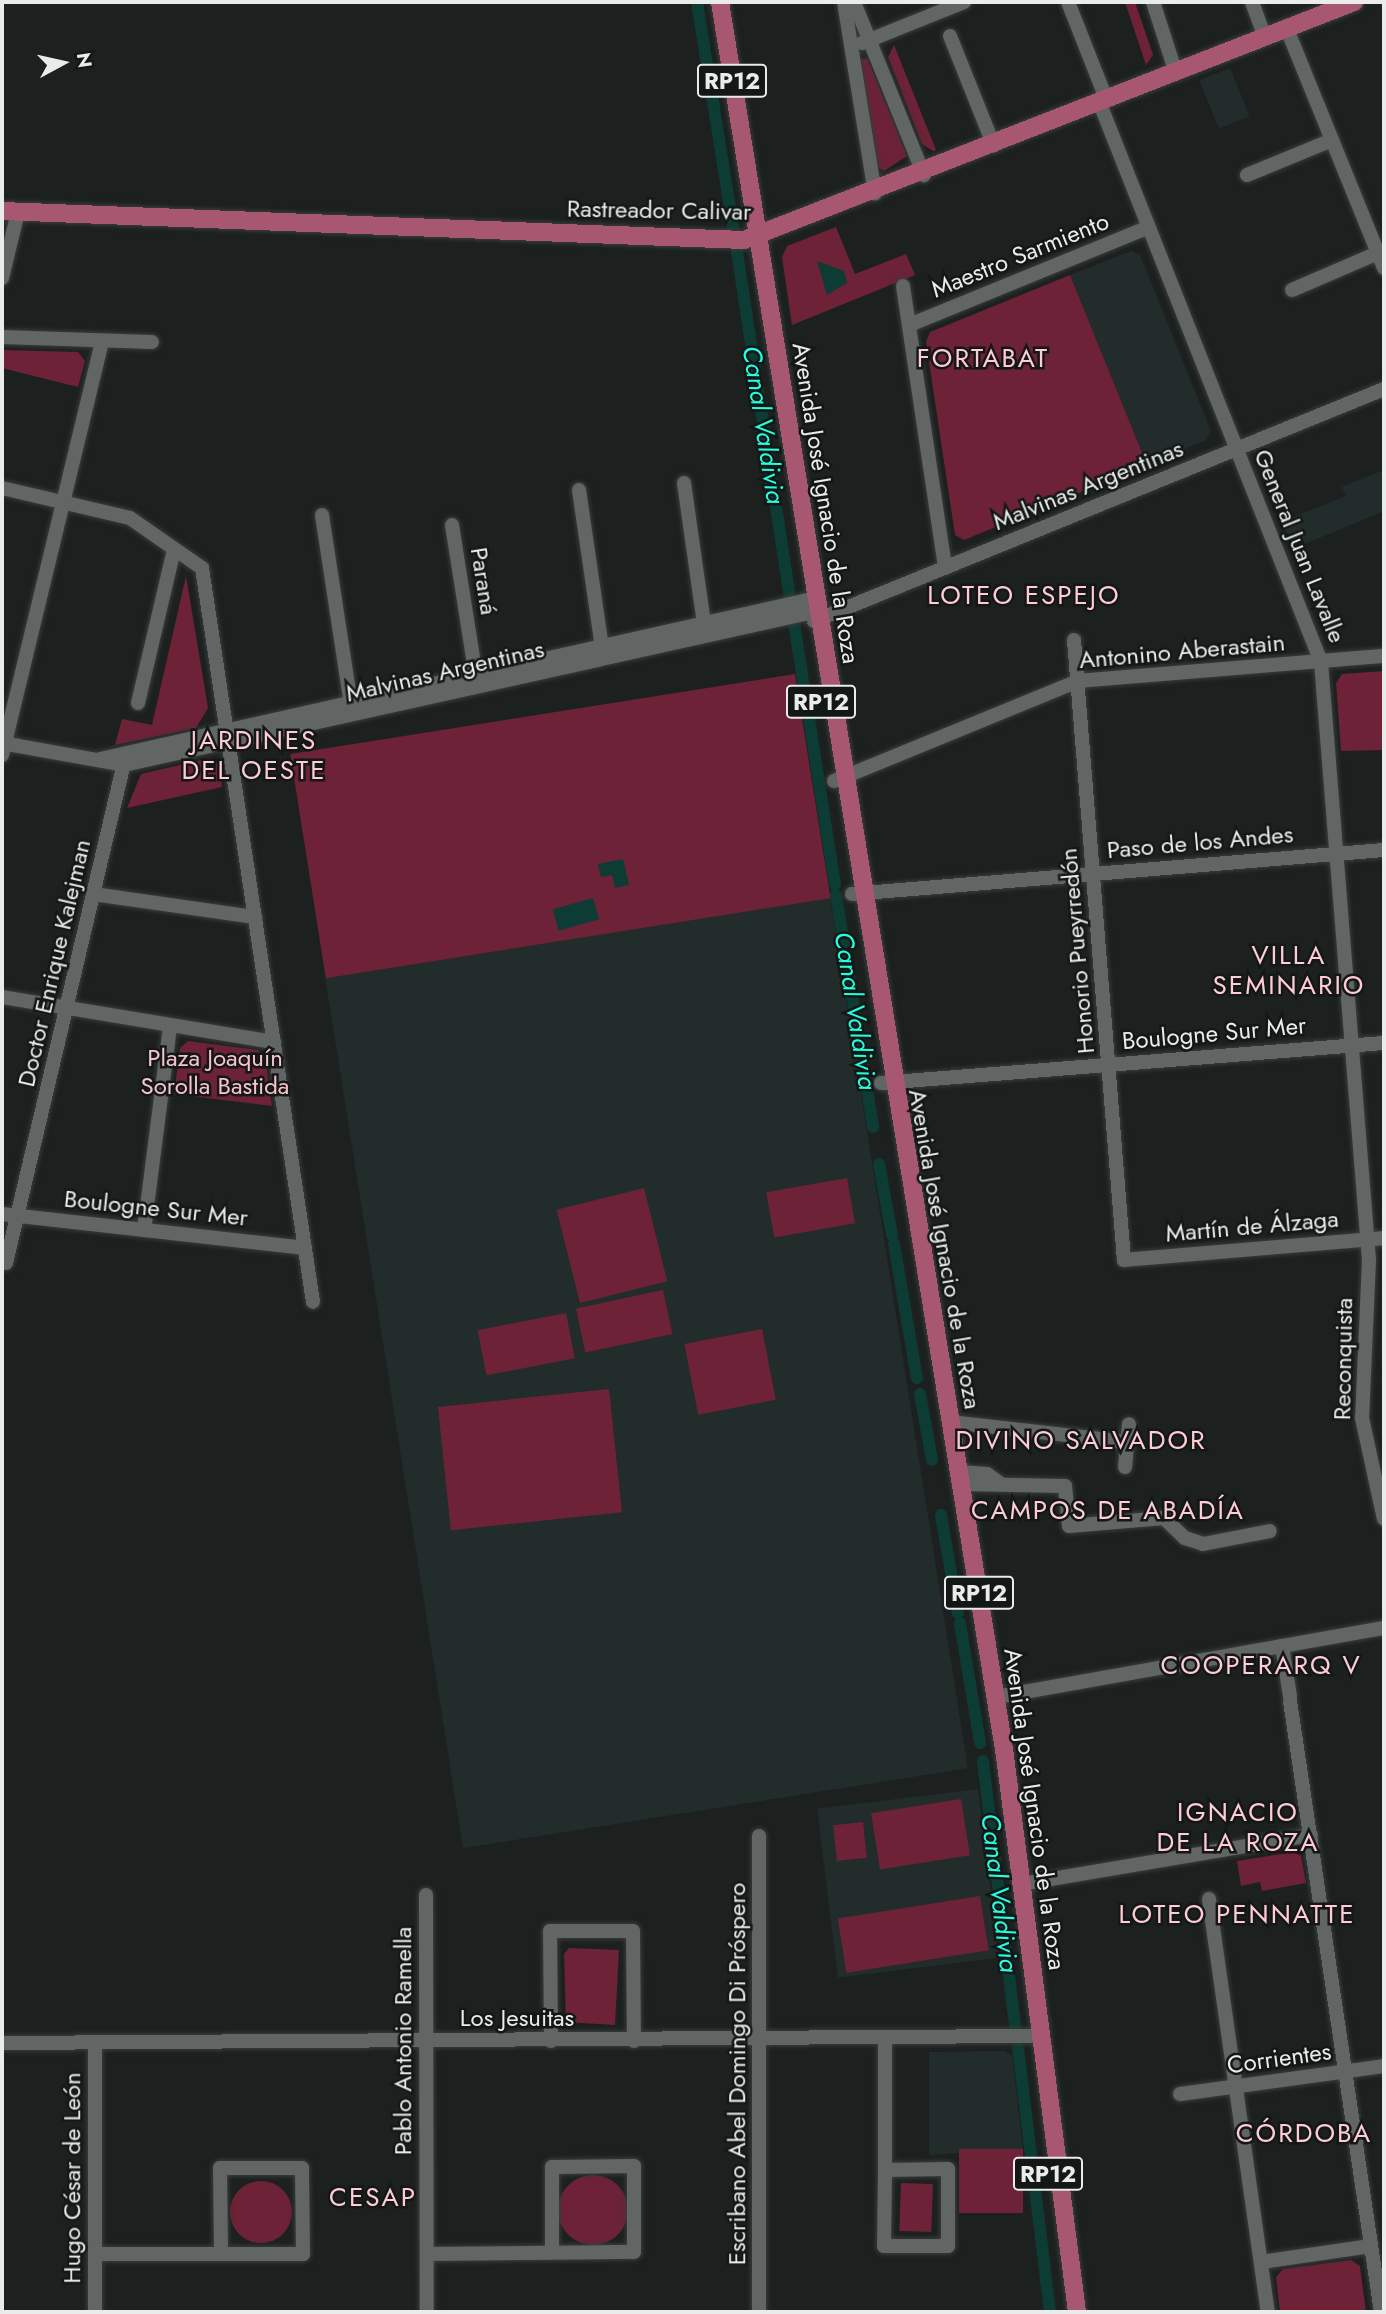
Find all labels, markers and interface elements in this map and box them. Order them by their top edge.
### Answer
north arrow [28,28,98,98]
text: N [70,51,99,69]
road number: RP12 [695,61,769,100]
street label: Rastreador Calivar [567,194,751,226]
street label: Maestro Sarmiento [927,206,1113,304]
street label: Avenida José Ignacio de la Roza [786,340,866,666]
district label: FORTABAT [918,343,1048,375]
water label: Canal Valdivia [735,344,791,506]
street label: Malvinas Argentinas [989,434,1187,536]
street label: General Juan Lavalle [1248,445,1352,647]
street label: Paraná [464,545,504,617]
district label: LOTEO ESPEJO [929,580,1119,612]
street label: Antonino Aberastain [1078,628,1286,674]
street label: Malvinas Argentinas [343,634,547,708]
road number: RP12 [784,682,858,722]
district label: JARDINES DEL OESTE [183,725,325,786]
street label: Paso de los Andes [1106,820,1294,864]
street label: Doctor Enrique Kalejman [11,836,97,1090]
street label: Honorio Pueyrredón [1054,847,1100,1055]
water label: Canal Valdivia [827,930,883,1092]
district label: VILLA SEMINARIO [1214,940,1364,1002]
street label: Boulogne Sur Mer [1121,1011,1307,1055]
park label: Plaza Joaquín Sorolla Bastida [141,1044,289,1100]
street label: Avenida José Ignacio de la Roza [903,1087,987,1411]
street label: Boulogne Sur Mer [63,1184,249,1232]
street label: Martín de Álzaga [1164,1204,1340,1248]
street label: Reconquista [1328,1298,1358,1420]
district label: DIVINO SALVADOR [957,1425,1205,1457]
district label: CAMPOS DE ABADÍA [973,1495,1243,1527]
road number: RP12 [942,1574,1016,1612]
street label: Avenida José Ignacio de la Roza [998,1646,1072,1972]
district label: COOPERARQ V [1162,1650,1360,1682]
district label: IGNACIO DE LA ROZA [1158,1797,1318,1858]
water label: Canal Valdivia [974,1812,1024,1974]
street label: Escribano Abel Domingo Di Próspero [723,1883,751,2265]
district label: LOTEO PENNATTE [1120,1899,1354,1931]
street label: Pablo Antonio Ramella [389,1927,417,2155]
street label: Los Jesuitas [460,2004,574,2032]
street label: Corrientes [1225,2036,1333,2080]
street label: Hugo César de León [58,2072,86,2284]
district label: CÓRDOBA [1237,2118,1371,2150]
road number: RP12 [1011,2154,1085,2194]
district label: CESAP [330,2182,416,2214]

